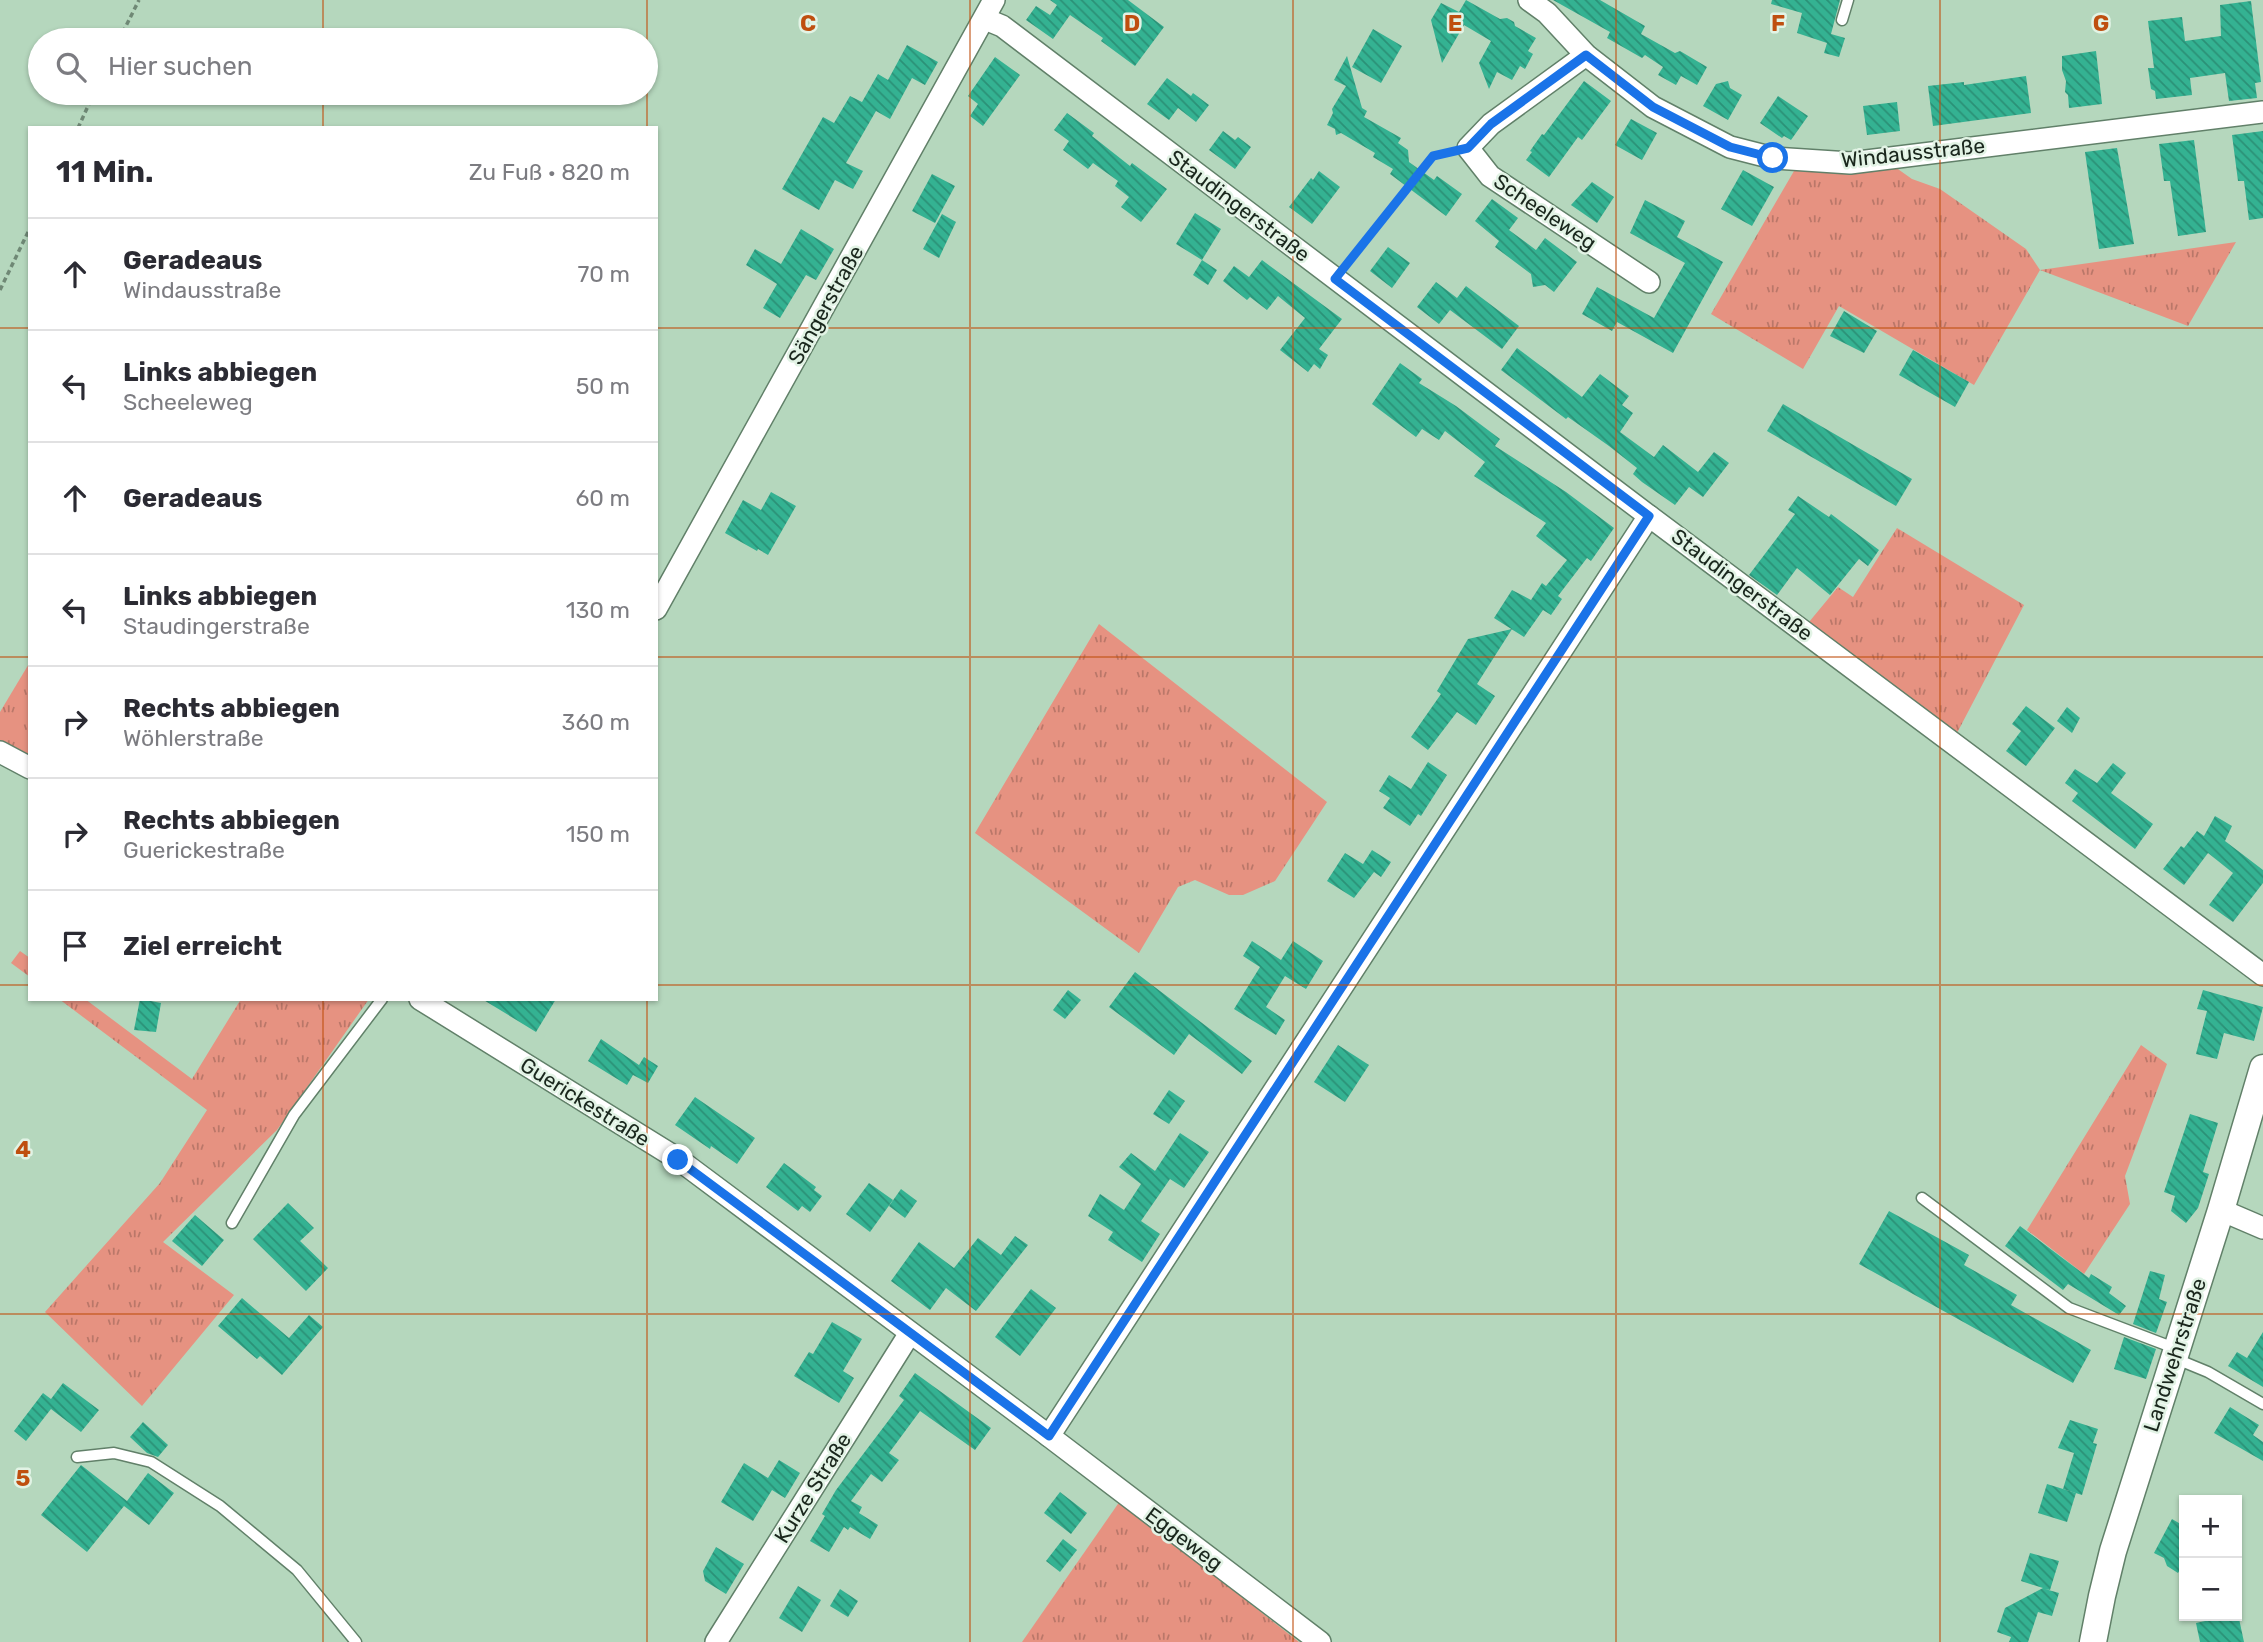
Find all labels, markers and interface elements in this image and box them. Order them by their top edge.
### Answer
text: C [800,9,816,37]
text: D [1124,9,1140,37]
text: E [1448,9,1462,37]
text: F [1771,9,1785,37]
text: G [2093,9,2109,37]
search box [28,28,658,105]
icon: search [52,48,90,86]
text: Hier suchen [108,51,253,82]
street label: Windausstraße [1840,133,1986,172]
route start [1757,142,1788,173]
street label: Staudingerstraße [1164,144,1315,267]
text: 11 Min. [56,154,153,190]
text: Zu Fuß · 820 m [469,158,630,186]
street label: Scheeleweg [1489,168,1601,255]
street label: Sängerstraße [783,241,869,369]
text: Geradeaus [123,245,262,276]
icon: ahead [56,255,94,293]
text: 70 m [578,260,630,288]
text: Windausstraße [123,276,281,304]
text: Links abbiegen [123,357,317,388]
icon: left [56,367,94,405]
text: 50 m [576,372,630,400]
text: Scheeleweg [123,388,253,416]
icon: ahead [56,479,94,517]
text: Geradeaus [123,483,262,514]
text: 60 m [575,484,630,512]
street label: Staudingerstraße [1667,523,1818,646]
text: Links abbiegen [123,581,317,612]
icon: left [56,591,94,629]
text: 130 m [566,596,630,624]
text: Staudingerstraße [123,612,310,640]
text: Rechts abbiegen [123,693,340,724]
icon: right [56,703,94,741]
text: 360 m [562,708,630,736]
text: Wöhlerstraße [123,724,264,752]
text: Rechts abbiegen [123,805,340,836]
icon: right [56,815,94,853]
text: 150 m [566,820,630,848]
text: Guerickestraße [123,836,285,864]
icon: arrive [56,927,94,965]
text: Ziel erreicht [123,931,282,962]
street label: Guerickestraße [516,1052,655,1151]
text: 4 [15,1135,31,1163]
route end [662,1144,693,1175]
street label: Landwehrstraße [2138,1275,2211,1435]
street label: Kurze Straße [769,1428,856,1547]
text: 5 [16,1464,31,1492]
map controls [2179,1495,2242,1621]
button: + [2179,1495,2242,1558]
street label: Eggeweg [1141,1502,1228,1576]
button: − [2179,1558,2242,1621]

